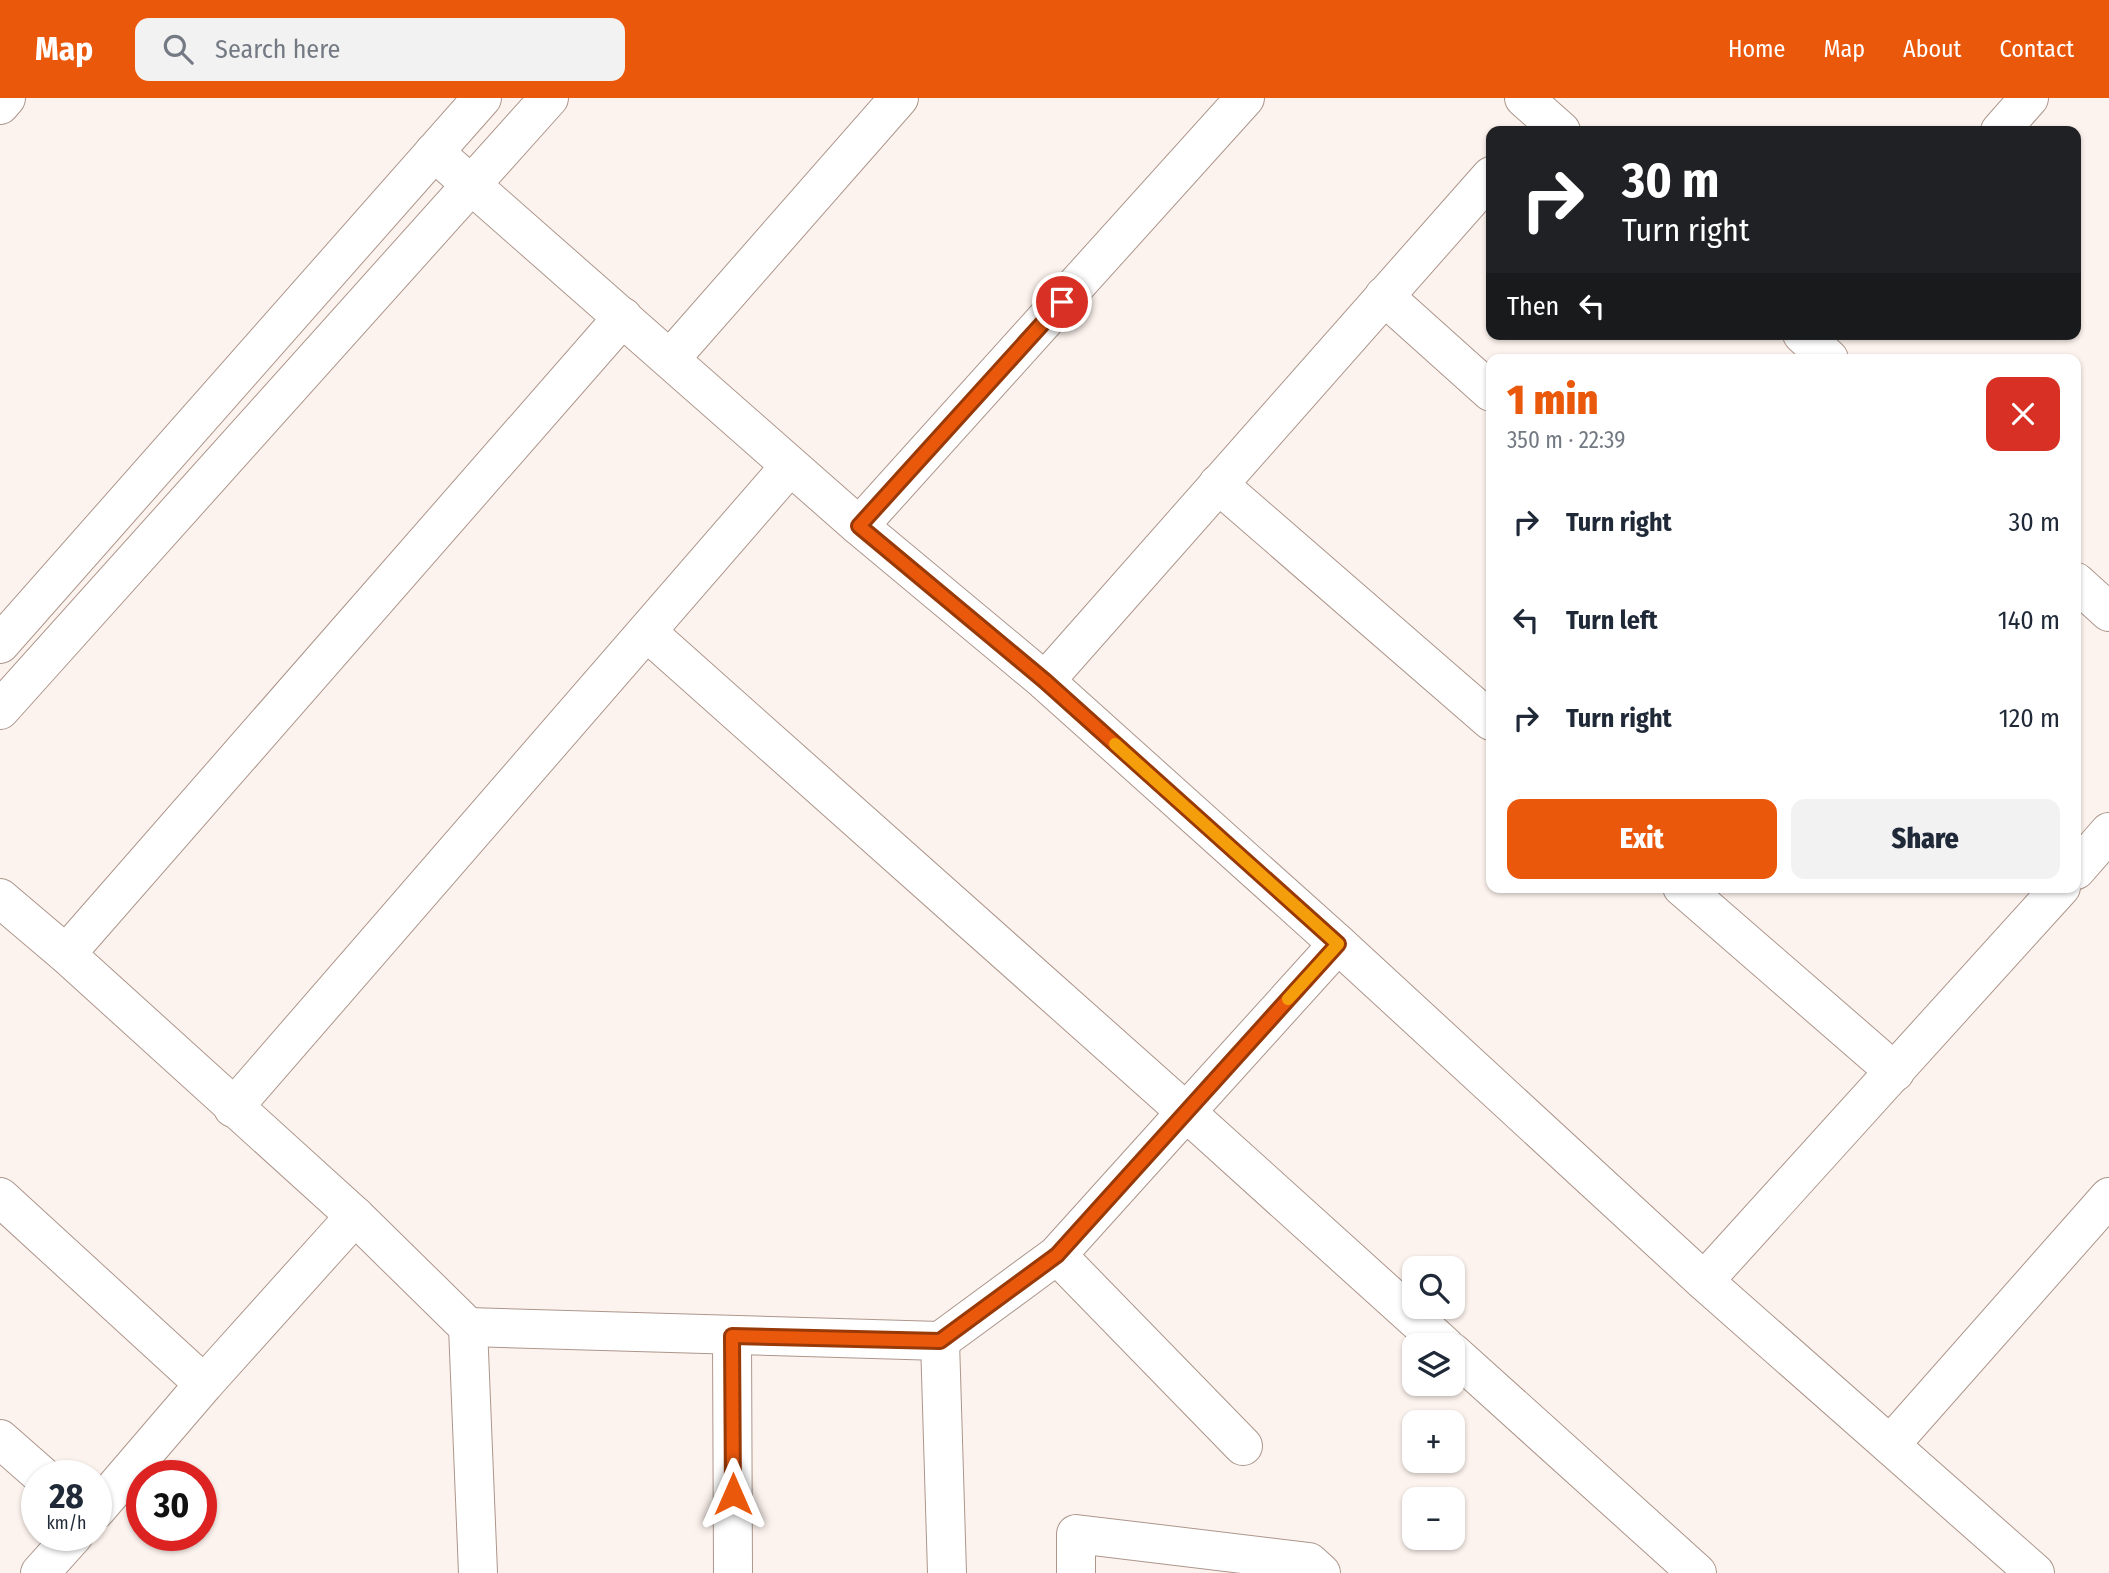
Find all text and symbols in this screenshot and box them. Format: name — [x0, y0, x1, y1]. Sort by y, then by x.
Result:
search box — [135, 18, 625, 81]
text: Map — [35, 29, 93, 69]
icon: search — [159, 30, 197, 68]
text: Search here — [215, 34, 340, 65]
text: Home — [1728, 35, 1785, 63]
text: Map — [1823, 35, 1865, 63]
text: About — [1903, 35, 1961, 63]
text: Contact — [1999, 35, 2074, 63]
text: 30 m — [1622, 151, 1720, 210]
icon: right — [1507, 154, 1598, 245]
text: Turn right — [1622, 211, 1749, 249]
pin — [1032, 272, 1092, 332]
icon: arrive — [1043, 283, 1081, 321]
icon: left — [1573, 287, 1611, 325]
text: Then — [1507, 291, 1559, 322]
text: 1 min — [1507, 375, 1598, 425]
button: close — [1986, 377, 2060, 451]
text: 350 m · 22:39 — [1507, 426, 1625, 454]
icon: right — [1507, 503, 1545, 541]
text: Turn right — [1566, 507, 1672, 538]
text: 30 m — [2009, 507, 2060, 538]
icon: left — [1507, 601, 1545, 639]
text: Turn left — [1566, 605, 1658, 636]
text: 140 m — [1998, 605, 2060, 636]
icon: right — [1507, 699, 1545, 737]
text: Turn right — [1566, 703, 1672, 734]
text: 120 m — [1999, 703, 2060, 734]
button: Exit — [1507, 799, 1777, 879]
button: Share — [1791, 799, 2060, 879]
map controls — [1402, 1256, 1465, 1550]
button: search — [1402, 1256, 1465, 1319]
button: layers — [1402, 1333, 1465, 1396]
button: + — [1402, 1410, 1465, 1473]
position arrow — [696, 1457, 770, 1531]
speed limit sign: 30 — [126, 1460, 217, 1551]
text: 28 — [49, 1475, 84, 1517]
button: − — [1402, 1487, 1465, 1550]
text: km/h — [46, 1512, 87, 1534]

